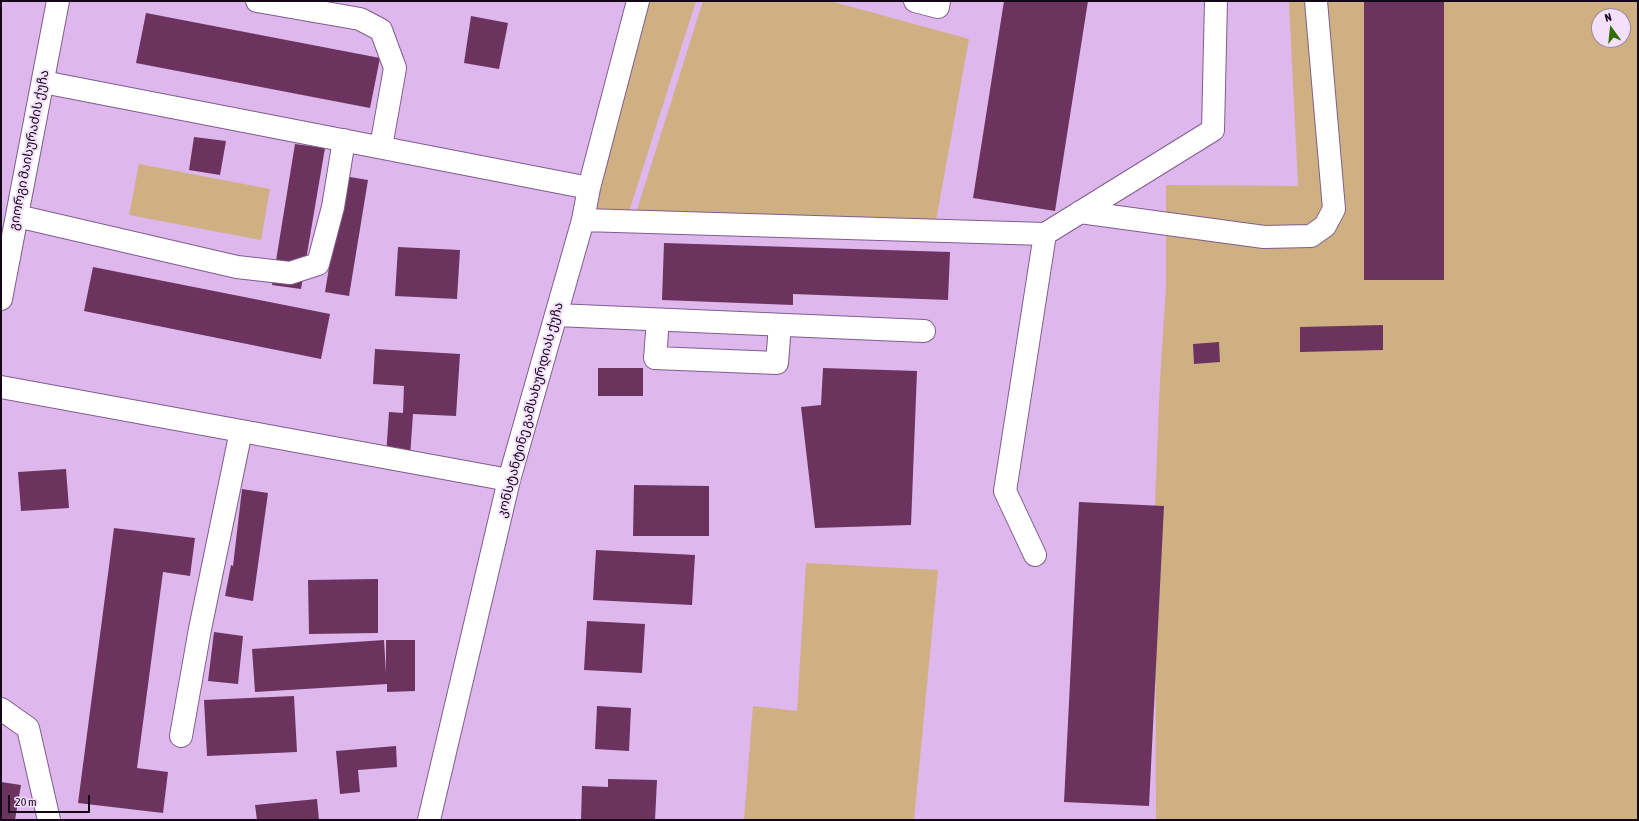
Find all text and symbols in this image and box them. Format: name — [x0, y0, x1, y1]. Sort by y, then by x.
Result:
north arrow — [1591, 8, 1631, 48]
text: N — [1603, 11, 1613, 24]
street label: გიორგი მაისურაძის ქუჩა — [6, 68, 52, 232]
street label: კონსტანტინე გამსახურდიას ქუჩა — [494, 300, 566, 520]
scale bar — [10, 787, 92, 813]
text: 20 m — [15, 795, 37, 809]

